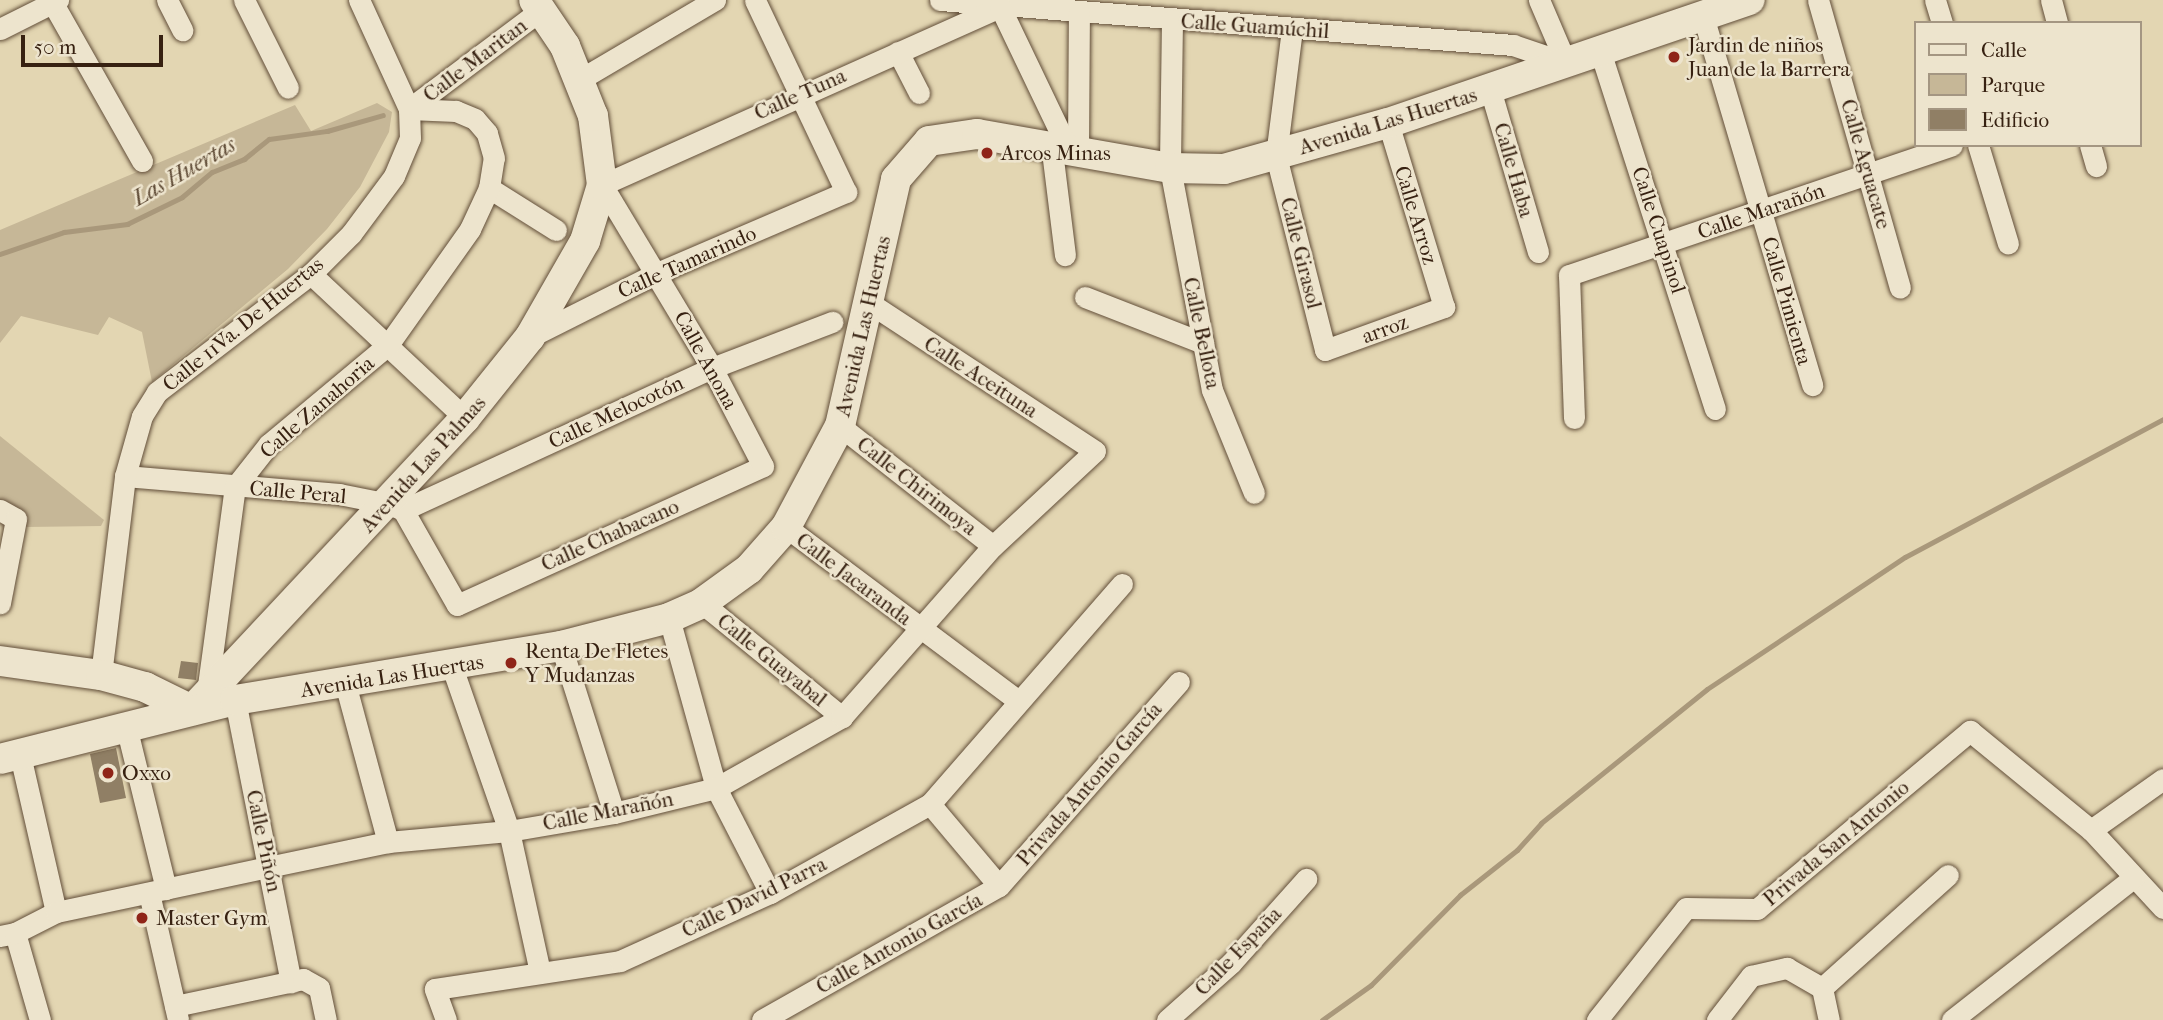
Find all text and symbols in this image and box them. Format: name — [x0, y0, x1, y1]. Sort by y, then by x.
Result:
street label: Calle Guamúchil — [1180, 8, 1330, 44]
street label: Calle Maritan — [418, 13, 532, 107]
scale bar — [24, 21, 166, 65]
legend — [1914, 21, 2142, 147]
place label: Jardin de niños Juan de la Barrera — [1688, 32, 1850, 82]
text: 50 m — [34, 35, 77, 59]
text: Calle — [1981, 38, 2027, 62]
marker: Jardin de niños Juan de la Barrera — [1666, 49, 1682, 65]
street label: Calle Tuna — [750, 63, 850, 125]
text: Parque — [1981, 73, 2045, 97]
street label: Avenida Las Huertas — [1296, 82, 1480, 160]
street label: Calle Aguacate — [1835, 96, 1897, 232]
text: Edificio — [1981, 108, 2049, 132]
street label: Calle Haba — [1488, 120, 1540, 220]
water label: Las Huertas — [127, 131, 241, 213]
place label: Arcos Minas — [1001, 140, 1111, 166]
marker: Arcos Minas — [979, 145, 995, 161]
street label: Calle Arroz — [1389, 163, 1443, 267]
street label: Calle Cuapinol — [1627, 163, 1691, 297]
street label: Calle Marañón — [1694, 178, 1828, 244]
street label: Calle Girasol — [1275, 195, 1327, 311]
street label: Calle Tamarindo — [614, 220, 760, 304]
street label: Avenida Las Huertas — [830, 233, 896, 419]
street label: Calle Pimienta — [1757, 234, 1817, 368]
street label: Calle 11Va. De Huertas — [158, 251, 328, 397]
street label: Calle Bellota — [1178, 275, 1226, 391]
street label: Calle Anona — [669, 307, 743, 413]
street label: arroz — [1358, 309, 1412, 349]
street label: Calle Aceituna — [919, 331, 1043, 423]
street label: Calle Zanahoria — [255, 351, 379, 463]
street label: Calle Melocotón — [545, 370, 687, 454]
street label: Avenida Las Palmas — [355, 390, 491, 538]
street label: Calle Chirimoya — [852, 431, 982, 541]
street label: Calle Peral — [248, 475, 348, 509]
street label: Calle Chabacano — [537, 493, 683, 577]
street label: Calle Jacaranda — [791, 527, 917, 631]
street label: Calle Guayabal — [712, 608, 832, 712]
place label: Renta De Fletes Y Mudanzas — [525, 638, 668, 688]
street label: Avenida Las Huertas — [299, 649, 485, 703]
marker: Renta De Fletes Y Mudanzas — [503, 655, 519, 671]
street label: Privada Antonio García — [1011, 697, 1167, 871]
place label: Oxxo — [122, 760, 171, 786]
marker: Oxxo — [100, 765, 116, 781]
street label: Privada San Antonio — [1758, 775, 1914, 911]
street label: Calle Marañón — [541, 786, 675, 836]
street label: Calle Piñón — [241, 788, 287, 894]
street label: Calle David Parra — [678, 851, 830, 943]
street label: Calle Antonio García — [812, 887, 986, 999]
street label: Calle España — [1189, 901, 1287, 1001]
place label: Master Gym — [156, 905, 267, 931]
marker: Master Gym — [134, 910, 150, 926]

